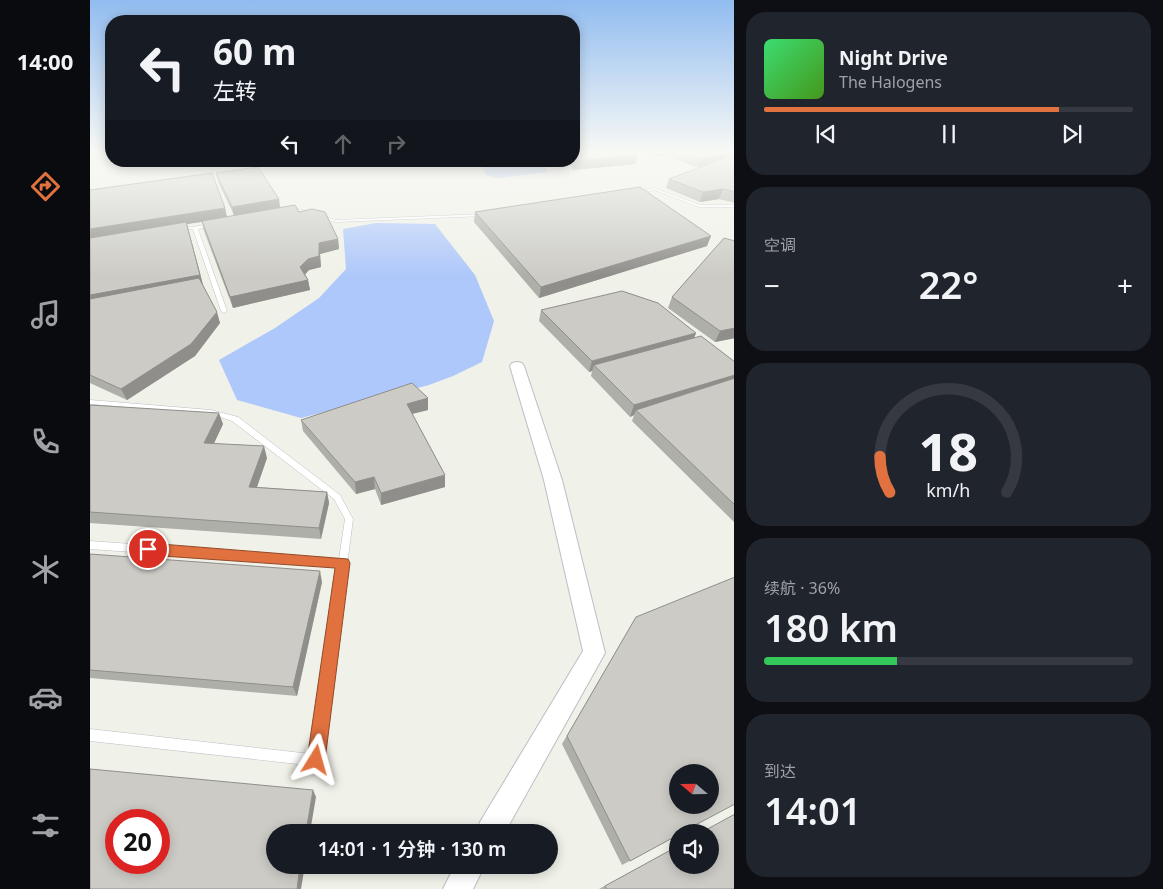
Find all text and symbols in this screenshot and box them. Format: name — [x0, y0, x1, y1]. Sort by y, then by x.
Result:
text: 60 m — [213, 28, 296, 75]
icon: left — [130, 35, 195, 100]
text: Night Drive — [839, 45, 948, 71]
text: 14:00 — [17, 46, 73, 76]
text: The Halogens — [839, 71, 942, 93]
text: 左转 — [213, 75, 257, 105]
icon: previous — [812, 120, 840, 148]
icon: pause — [935, 120, 963, 148]
icon: next — [1058, 120, 1086, 148]
icon: left — [276, 130, 304, 158]
icon: ahead — [329, 130, 357, 158]
icon: right — [382, 130, 410, 158]
icon: directions — [28, 169, 63, 204]
text: 空调 — [764, 234, 796, 256]
text: 22° — [919, 258, 978, 310]
text: − — [764, 266, 780, 304]
text: + — [1117, 266, 1133, 304]
icon: music — [28, 297, 63, 332]
text: 18 — [919, 415, 978, 486]
icon: phone — [28, 424, 63, 459]
text: km/h — [927, 478, 970, 502]
pin — [127, 528, 169, 570]
icon: arrive — [134, 535, 162, 563]
icon: climate — [28, 552, 63, 587]
text: 续航 · 36% — [764, 577, 840, 599]
text: 180 km — [764, 601, 898, 653]
icon: car — [28, 680, 63, 715]
position arrow — [289, 733, 341, 785]
text: 到达 — [764, 760, 796, 782]
north arrow — [669, 764, 719, 814]
map controls — [669, 764, 719, 874]
text: 14:01 — [764, 784, 861, 836]
icon: filters — [28, 808, 63, 843]
speed limit sign: 20 — [105, 809, 170, 874]
button: sound — [669, 824, 719, 874]
text: 14:01 · 1 分钟 · 130 m — [318, 836, 506, 862]

